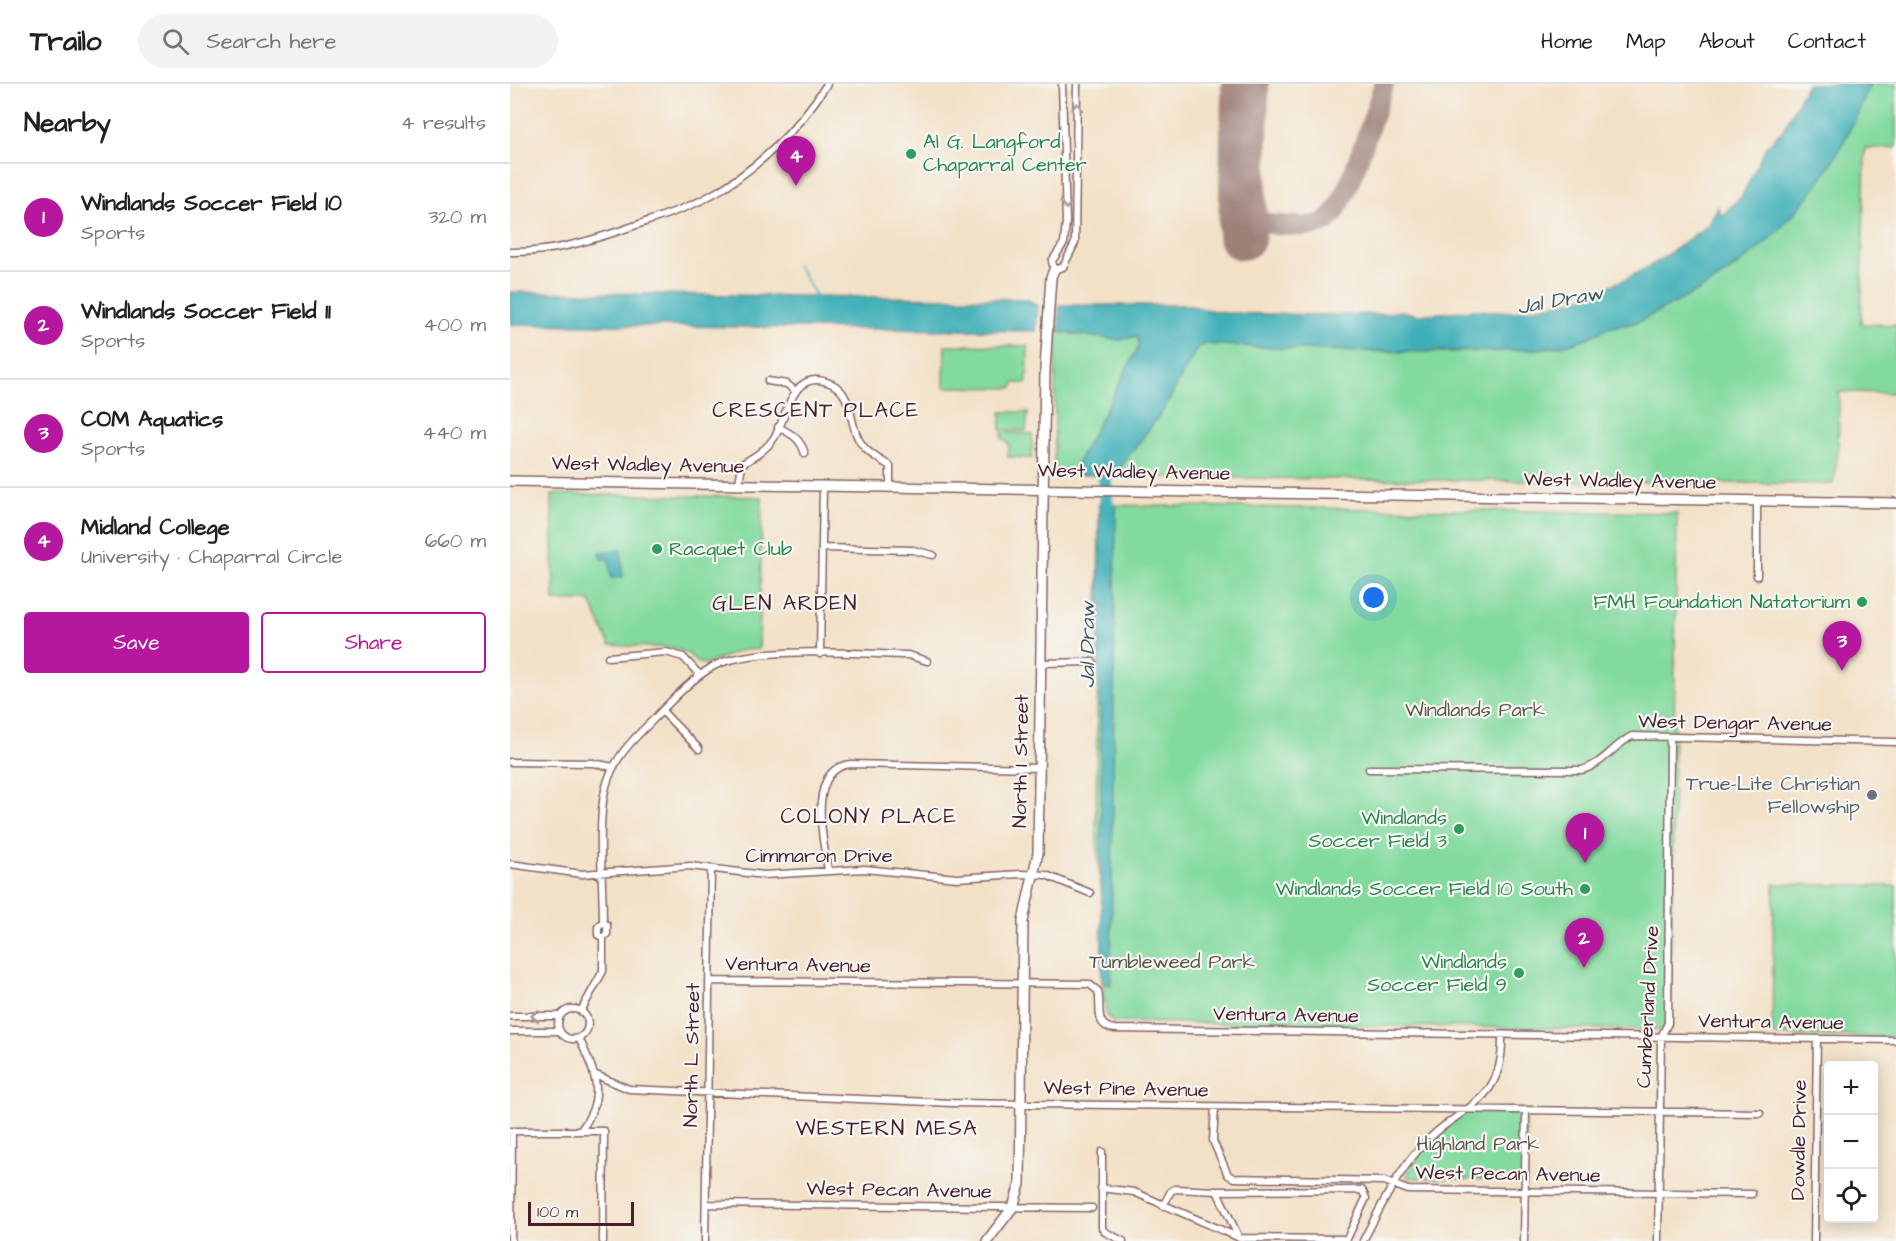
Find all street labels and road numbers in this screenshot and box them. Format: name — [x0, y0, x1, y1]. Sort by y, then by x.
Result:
street label: West Wadley Avenue — [551, 449, 745, 482]
street label: West Wadley Avenue — [1037, 456, 1231, 489]
street label: West Wadley Avenue — [1523, 465, 1717, 498]
street label: North I Street — [1006, 694, 1036, 828]
street label: West Dengar Avenue — [1638, 707, 1832, 740]
street label: Cimmaron Drive — [745, 842, 893, 870]
street label: Cumberland Drive — [1630, 925, 1666, 1089]
street label: Ventura Avenue — [725, 950, 871, 980]
street label: North L Street — [677, 983, 707, 1127]
street label: Ventura Avenue — [1213, 1000, 1359, 1030]
street label: Ventura Avenue — [1698, 1007, 1844, 1037]
street label: West Pine Avenue — [1043, 1074, 1209, 1104]
street label: Dowdle Drive — [1784, 1079, 1814, 1201]
street label: West Pecan Avenue — [1415, 1158, 1601, 1190]
street label: West Pecan Avenue — [806, 1174, 992, 1206]

